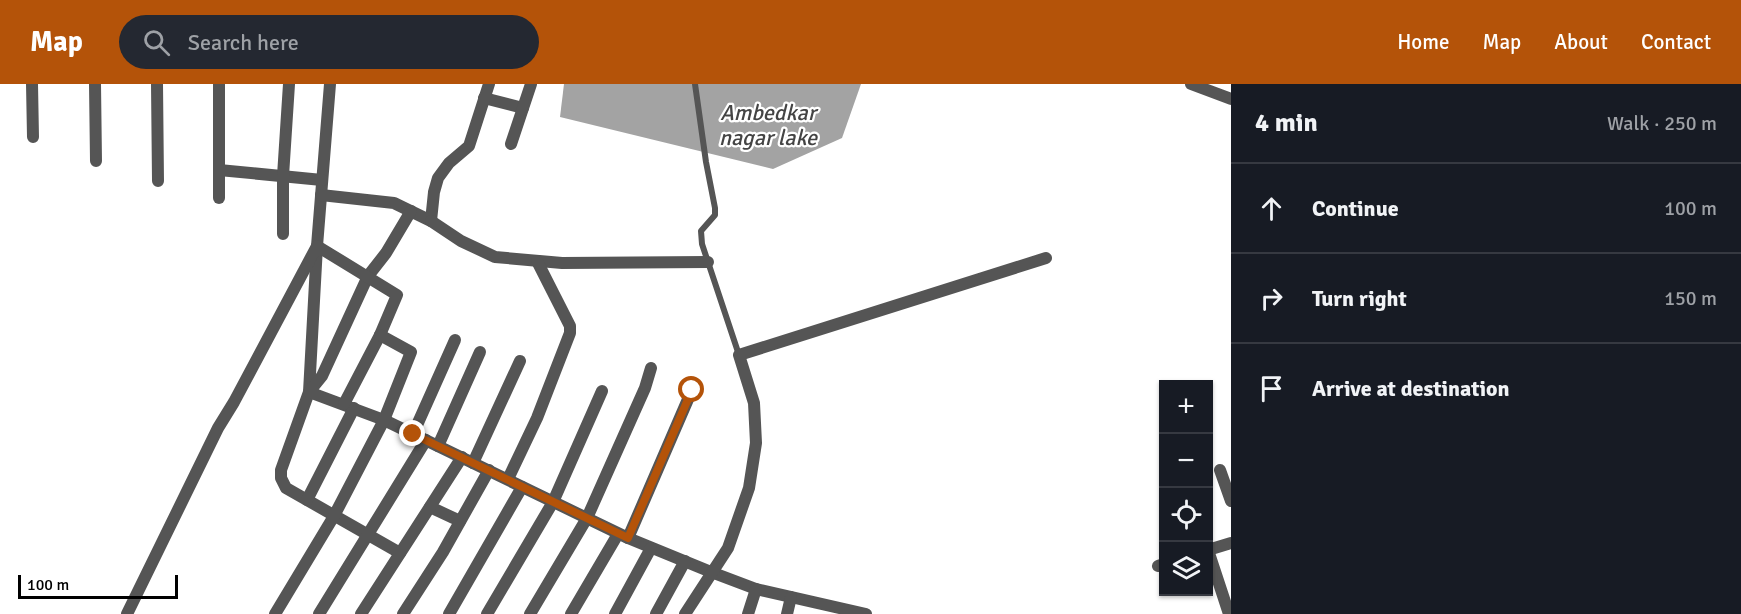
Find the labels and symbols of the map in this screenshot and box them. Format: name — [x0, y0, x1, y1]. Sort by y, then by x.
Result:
water label: Ambedkar nagar lake — [719, 99, 819, 151]
route start — [678, 376, 704, 402]
route end — [399, 420, 425, 446]
scale bar — [18, 572, 178, 600]

